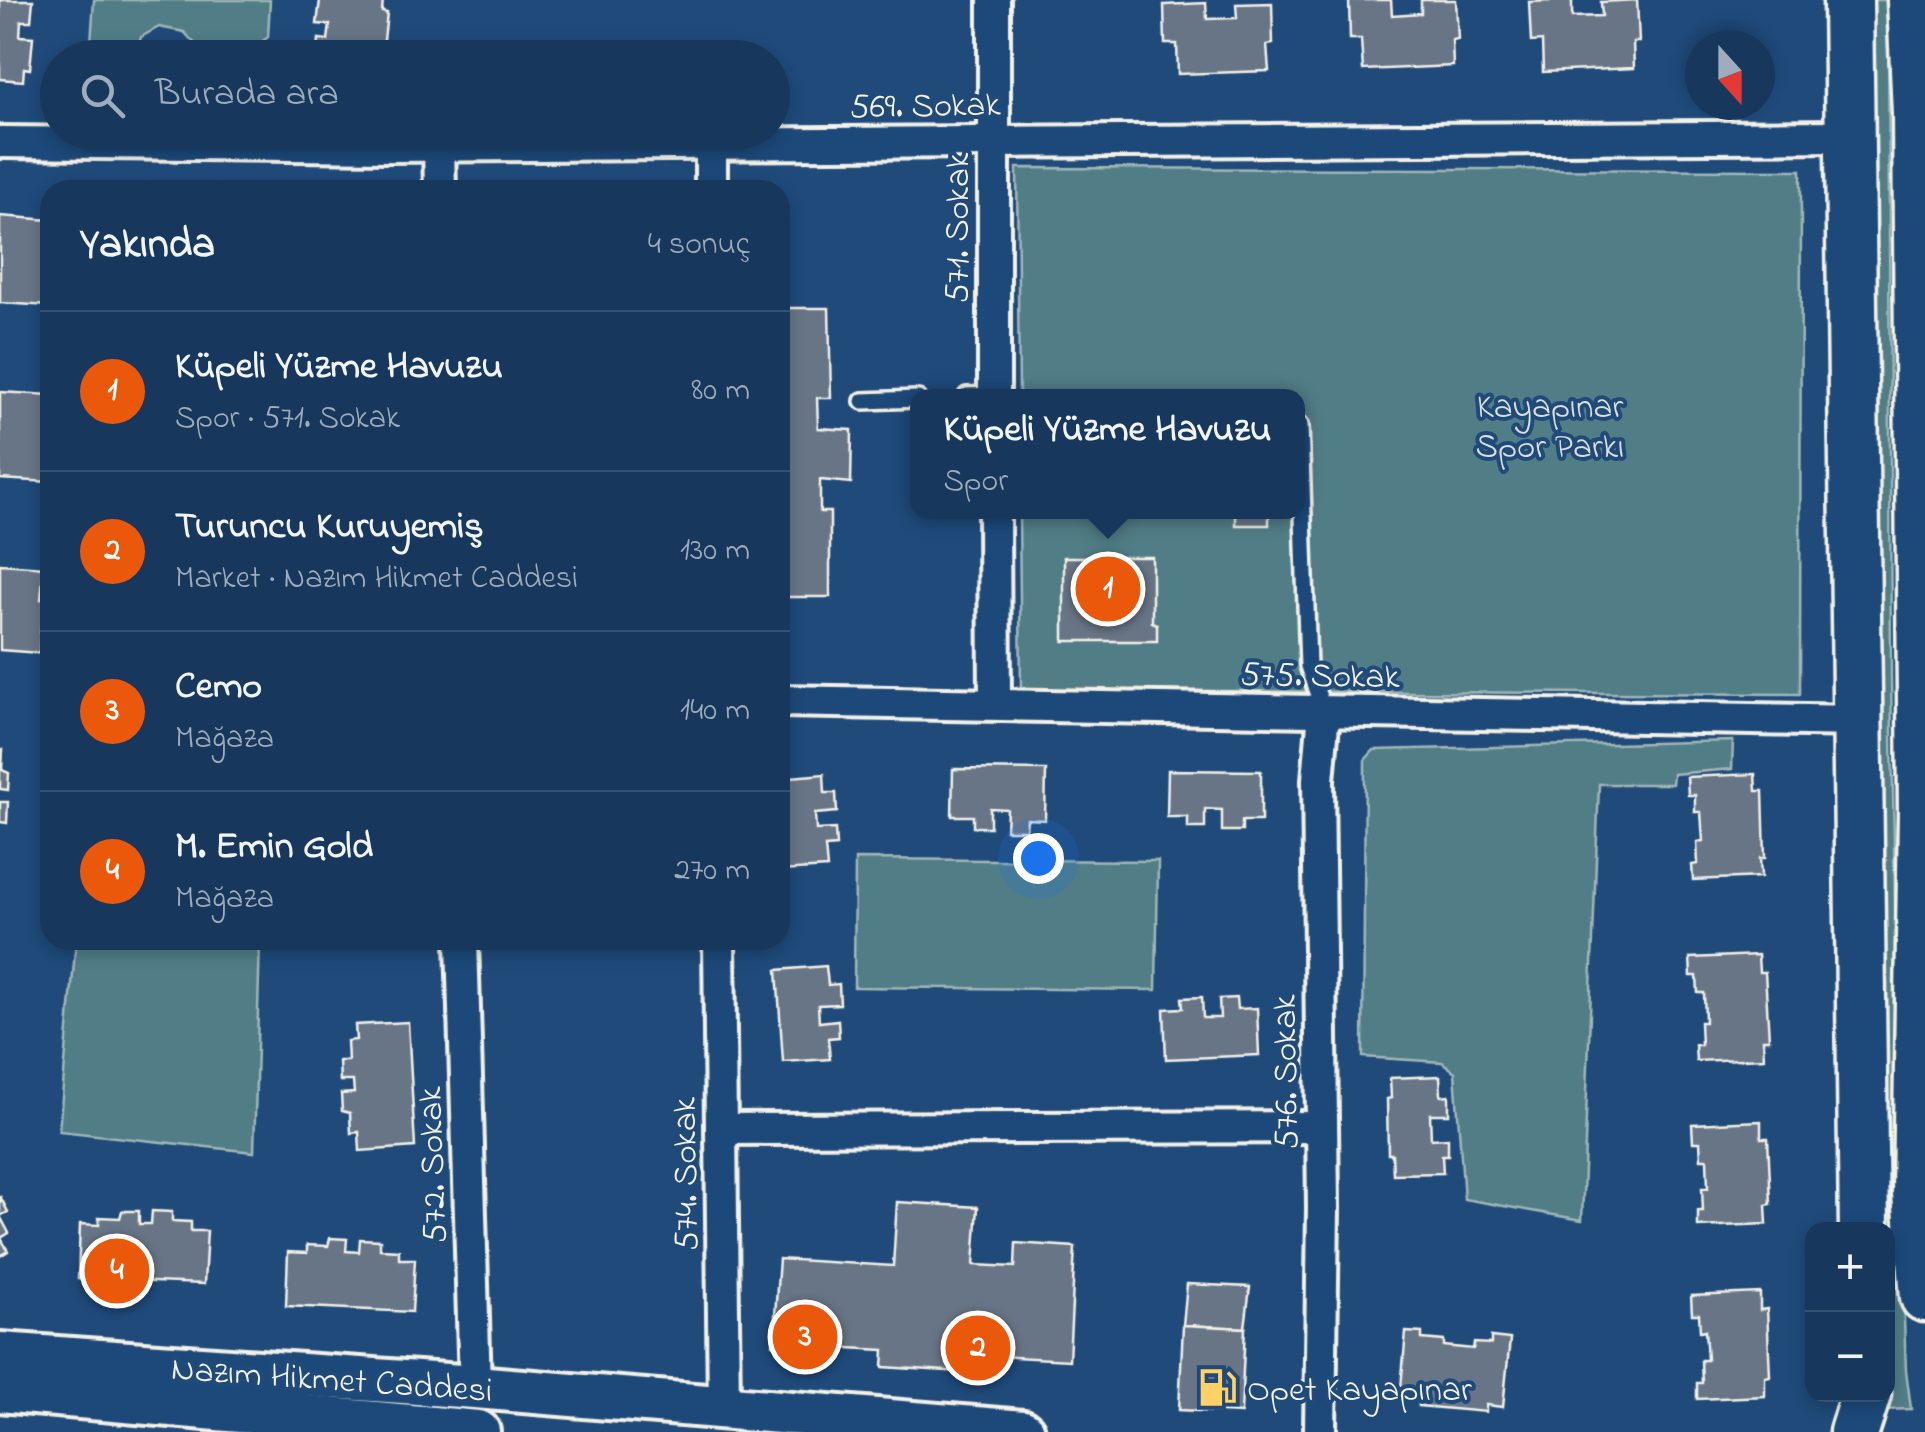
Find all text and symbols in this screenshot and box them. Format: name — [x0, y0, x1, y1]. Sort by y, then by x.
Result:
north arrow — [1685, 30, 1775, 120]
search box — [40, 40, 790, 150]
text: Burada ara — [155, 67, 339, 123]
icon: search — [75, 68, 130, 123]
street label: 569. Sokak — [849, 81, 1002, 134]
street label: 571. Sokak — [934, 152, 985, 303]
text: Yakında — [80, 215, 215, 276]
text: 4 sonuç — [648, 222, 750, 269]
text: Küpeli Yüzme Havuzu — [175, 340, 503, 396]
text: 1 — [107, 368, 118, 415]
text: 80 m — [691, 368, 750, 415]
park label: Kayapınar Spor Parkı — [1476, 383, 1624, 474]
popup — [910, 389, 1305, 519]
text: Spor · 571. Sokak — [175, 396, 400, 443]
text: Küpeli Yüzme Havuzu — [944, 403, 1271, 459]
text: Spor — [944, 459, 1008, 506]
text: Turuncu Kuruyemiş — [175, 500, 484, 556]
text: 2 — [105, 528, 120, 575]
text: 130 m — [680, 528, 750, 575]
pin: 1 — [1076, 552, 1140, 626]
text: Market · Nazım Hikmet Caddesi — [175, 556, 578, 603]
street label: 575. Sokak — [1240, 651, 1401, 704]
text: Cemo — [175, 660, 262, 716]
text: 3 — [106, 688, 119, 735]
text: 140 m — [680, 688, 750, 735]
text: Mağaza — [175, 716, 274, 763]
text: M. Emin Gold — [175, 820, 373, 876]
your location — [1013, 833, 1064, 884]
text: 4 — [106, 848, 119, 895]
text: 270 m — [674, 848, 750, 895]
text: Mağaza — [175, 876, 274, 923]
street label: 576. Sokak — [1261, 993, 1314, 1150]
street label: 572. Sokak — [406, 1085, 463, 1244]
street label: 574. Sokak — [661, 1096, 714, 1251]
map controls — [1805, 1222, 1895, 1402]
button: + — [1805, 1222, 1895, 1312]
pin: 4 — [84, 1234, 150, 1308]
pin: 3 — [772, 1300, 838, 1374]
pin: 2 — [946, 1310, 1010, 1386]
button: − — [1805, 1312, 1895, 1402]
street label: Nazım Hikmet Caddesi — [169, 1345, 494, 1418]
place label: Opet Kayapınar — [1247, 1366, 1472, 1417]
fuel station icon: Opet Kayapınar — [1196, 1367, 1238, 1409]

